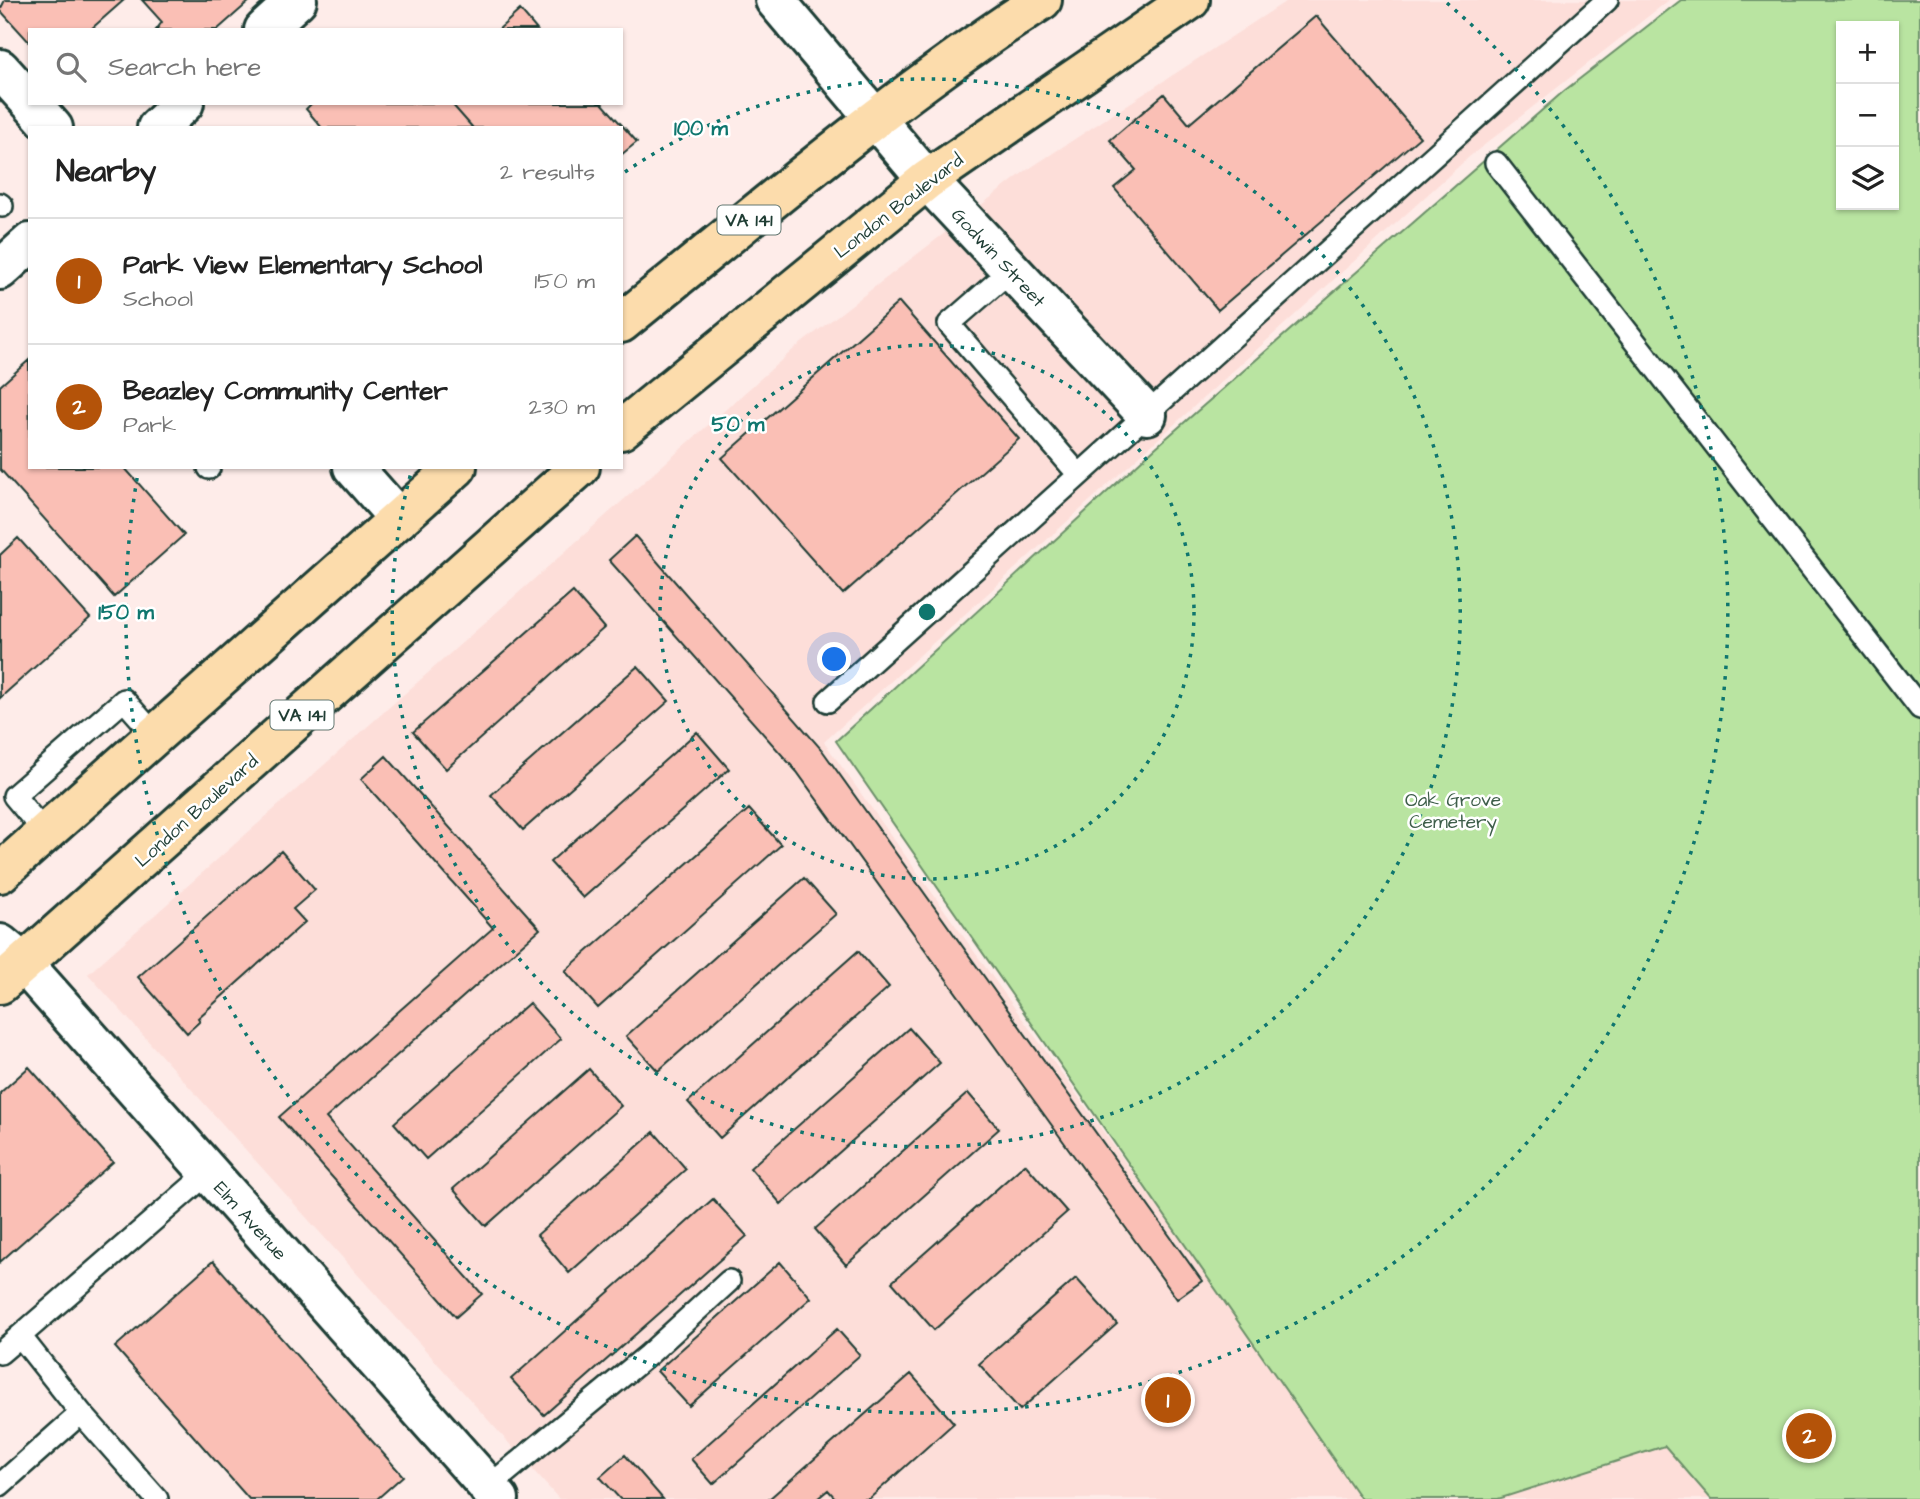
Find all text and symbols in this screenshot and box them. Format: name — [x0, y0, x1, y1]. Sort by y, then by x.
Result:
map controls — [1836, 21, 1899, 210]
button: + — [1836, 21, 1899, 84]
search box — [28, 28, 623, 105]
icon: search — [52, 48, 90, 86]
text: Search here — [108, 49, 261, 85]
button: − — [1836, 84, 1899, 147]
text: 100 m — [674, 114, 729, 143]
street label: London Boulevard — [828, 147, 970, 265]
button: layers — [1836, 147, 1899, 210]
text: Nearby — [56, 151, 156, 193]
text: 2 results — [500, 156, 595, 188]
street label: Godwin Street — [945, 202, 1051, 314]
road number: VA 141 — [718, 205, 780, 234]
text: Park View Elementary School — [123, 247, 482, 283]
text: 1 — [78, 265, 80, 297]
text: 150 m — [534, 265, 595, 297]
text: School — [123, 283, 193, 315]
text: Beazley Community Center — [123, 373, 448, 409]
text: 2 — [72, 391, 86, 423]
text: 230 m — [529, 391, 595, 423]
text: Park — [123, 409, 176, 441]
text: 50 m — [712, 410, 765, 439]
text: 150 m — [98, 598, 154, 627]
centre of rings — [915, 600, 939, 624]
your location — [817, 642, 851, 676]
road number: VA 141 — [270, 700, 334, 730]
street label: London Boulevard — [129, 748, 265, 874]
park label: Oak Grove Cemetery — [1405, 787, 1501, 837]
street label: Elm Avenue — [207, 1175, 293, 1267]
pin: 1 — [1145, 1374, 1191, 1426]
pin: 2 — [1786, 1410, 1832, 1462]

